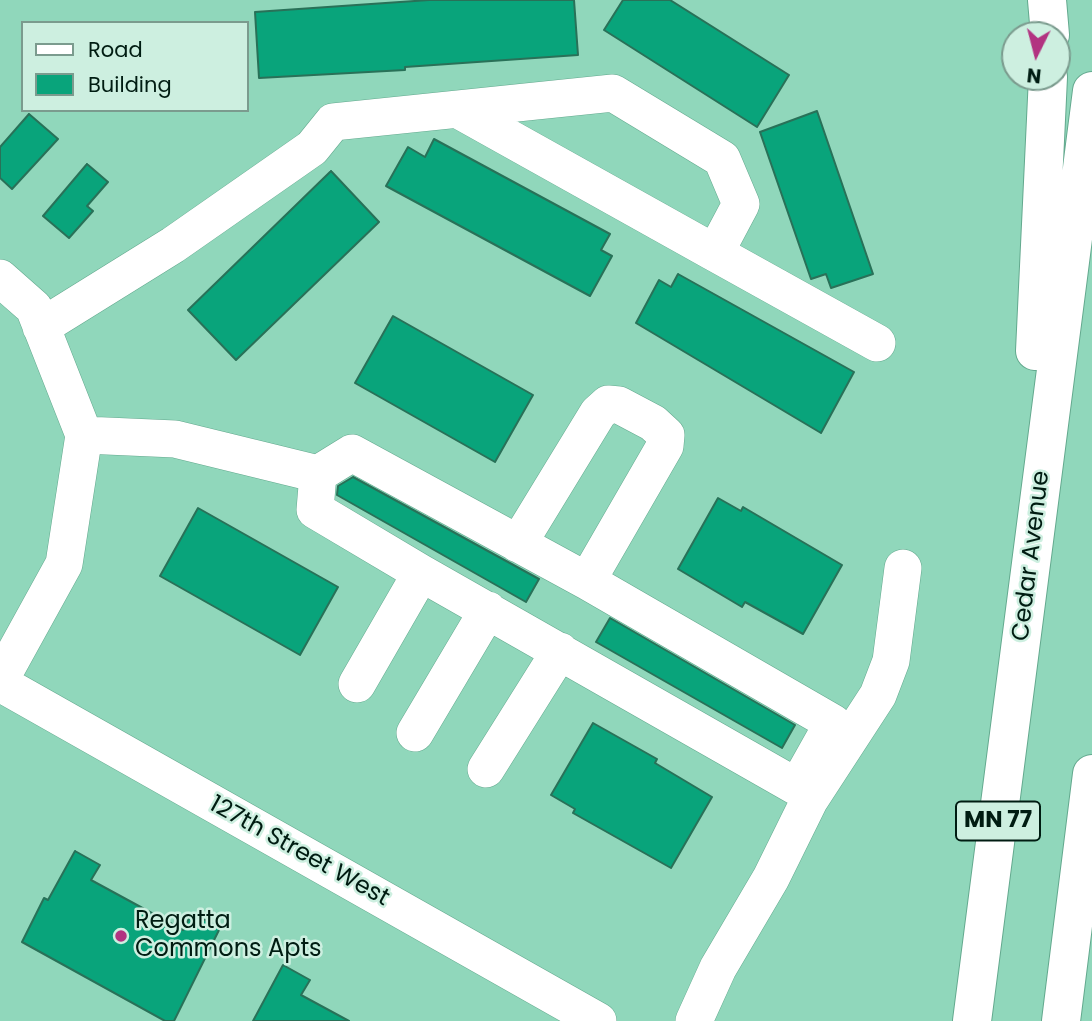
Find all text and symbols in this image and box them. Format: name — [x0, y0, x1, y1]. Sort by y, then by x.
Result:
legend — [21, 21, 248, 112]
north arrow — [1001, 21, 1071, 91]
text: Road — [88, 35, 143, 64]
text: N — [1025, 61, 1042, 90]
text: Building — [88, 70, 172, 99]
street label: Cedar Avenue — [1007, 469, 1057, 643]
street label: 127th Street West — [204, 791, 394, 913]
road number: MN 77 — [956, 802, 1040, 841]
place label: Regatta Commons Apts — [135, 908, 322, 964]
marker: Regatta Commons Apts — [113, 928, 129, 944]

